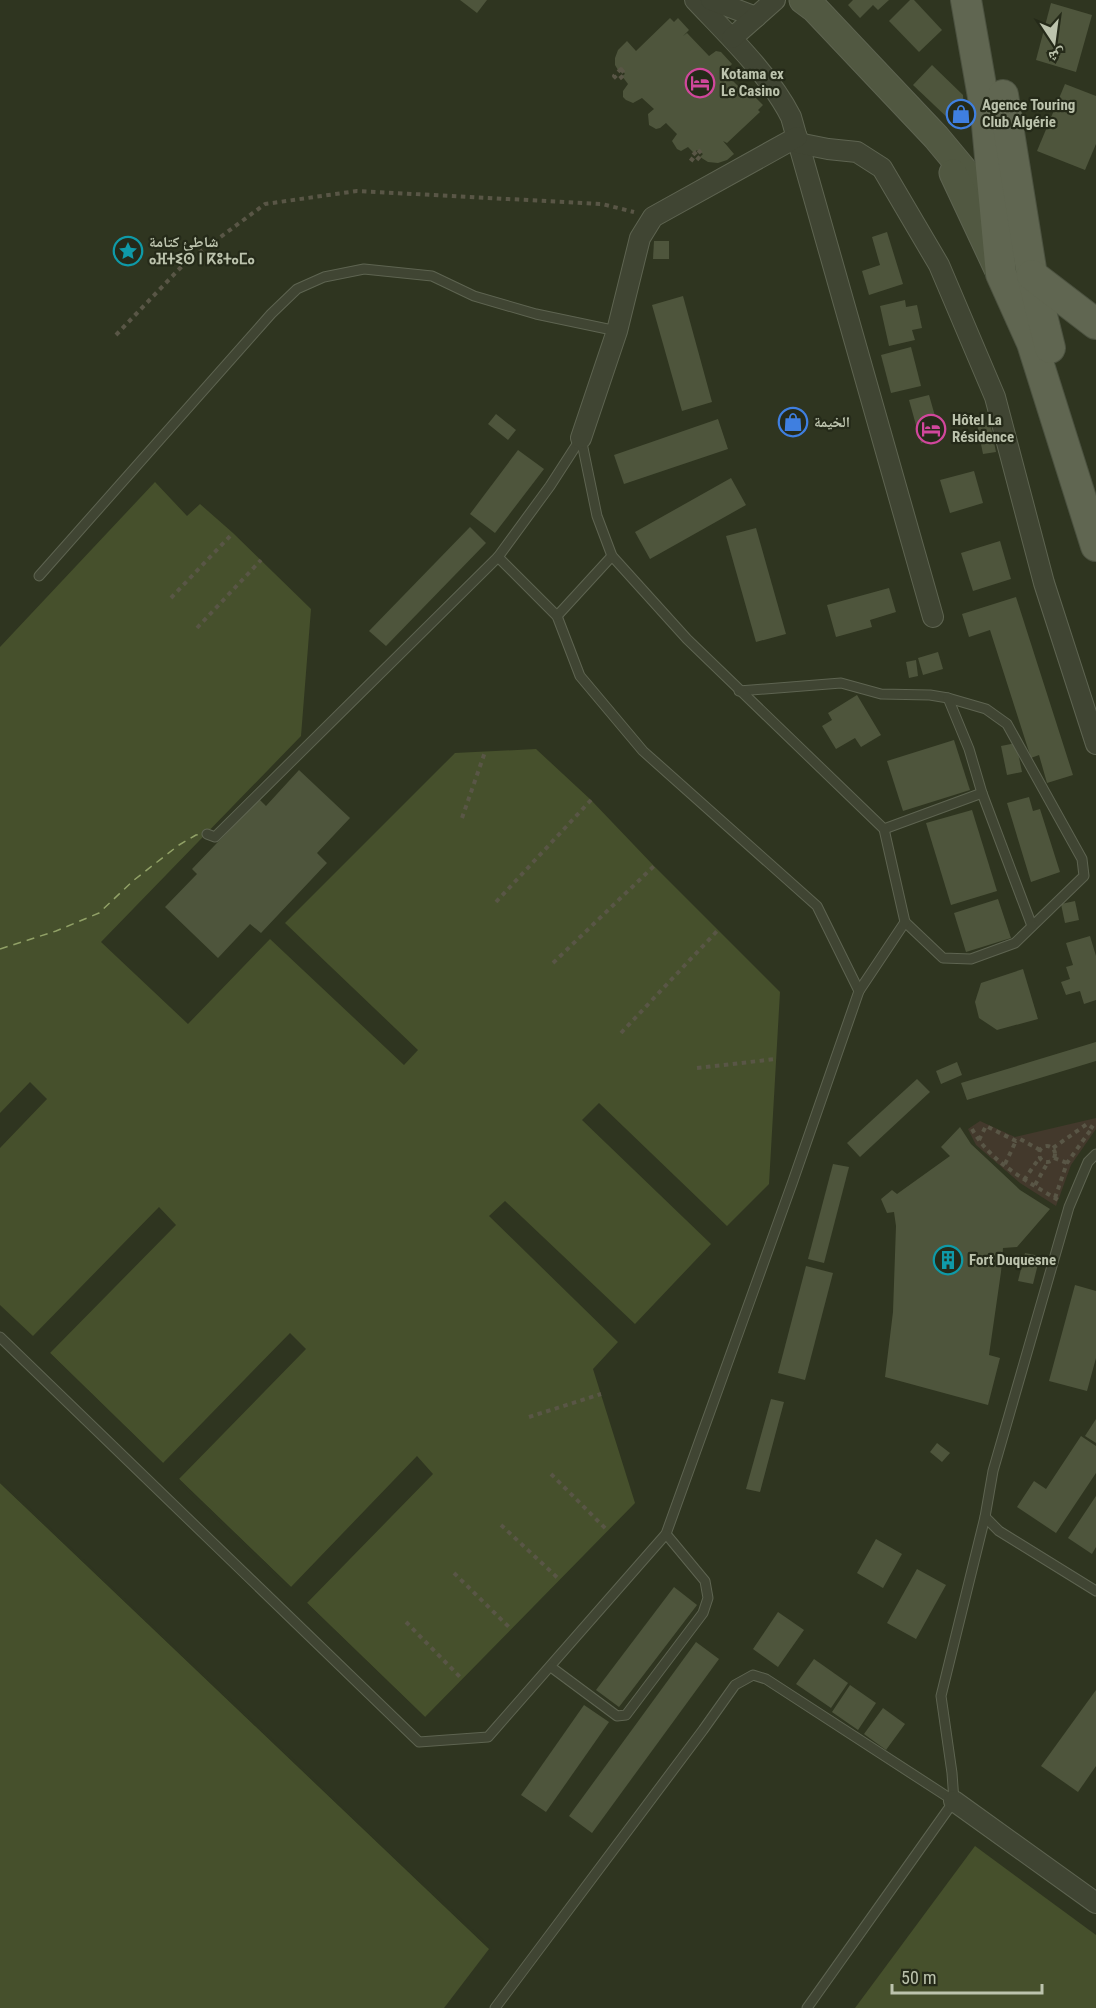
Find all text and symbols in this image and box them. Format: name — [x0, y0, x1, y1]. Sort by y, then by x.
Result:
north arrow — [1024, 12, 1084, 72]
text: ش — [1047, 45, 1068, 67]
place label: Kotama ex Le Casino — [721, 65, 784, 100]
hotel icon: Kotama ex Le Casino — [684, 67, 716, 99]
place label: Agence Touring Club Algérie — [982, 96, 1075, 131]
shop icon: Agence Touring Club Algérie — [945, 98, 977, 130]
place label: شاطئ كتامة ⴰⴼⵜⵉⵙ ⵏ ⴽⵓⵜⴰⵎⴰ — [149, 233, 255, 268]
place icon: شاطئ كتامة ⴰⴼⵜⵉⵙ ⵏ ⴽⵓⵜⴰⵎⴰ — [112, 235, 144, 267]
shop icon: الخيمة — [777, 406, 809, 438]
place label: Hôtel La Résidence — [952, 411, 1014, 446]
place label: الخيمة — [814, 413, 850, 431]
hotel icon: Hôtel La Résidence — [915, 413, 947, 445]
building icon: Fort Duquesne — [932, 1244, 964, 1276]
place label: Fort Duquesne — [969, 1251, 1056, 1269]
scale bar — [892, 1957, 1042, 1995]
text: 50 m — [901, 1967, 936, 1988]

